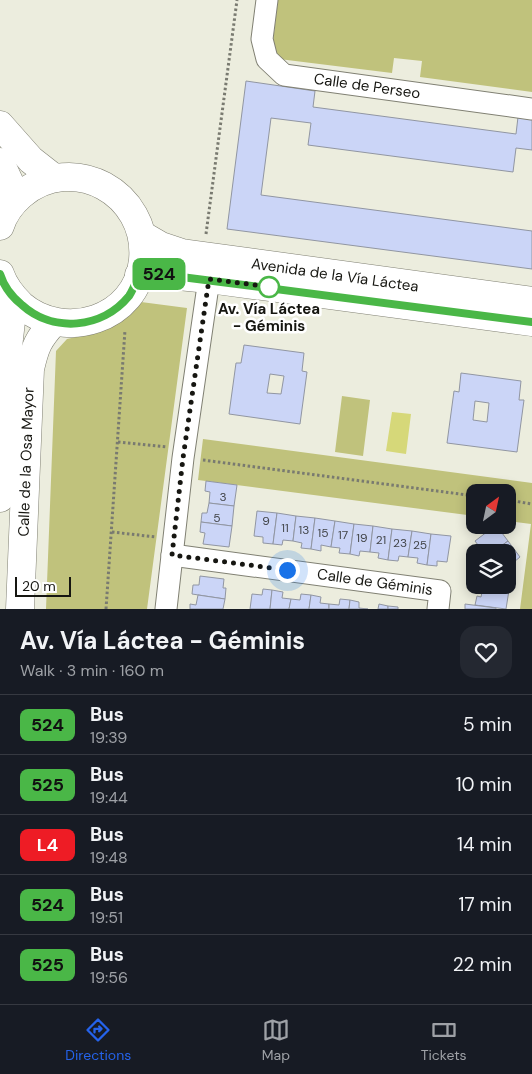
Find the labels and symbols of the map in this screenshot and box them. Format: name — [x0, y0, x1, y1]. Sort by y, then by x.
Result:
street label: Calle de Perseo — [312, 69, 422, 103]
street label: Avenida de la Vía Láctea — [250, 253, 420, 297]
line badge: 524 — [130, 258, 188, 290]
marker: Av. Vía Láctea - Géminis — [258, 276, 280, 298]
place label: Av. Vía Láctea - Géminis — [218, 299, 320, 336]
street label: Calle de la Osa Mayor — [13, 387, 39, 537]
north arrow — [466, 484, 516, 534]
house number: 3 — [219, 489, 227, 505]
house number: 5 — [213, 510, 221, 526]
house number: 9 — [262, 513, 270, 529]
house number: 11 — [281, 520, 289, 536]
house number: 13 — [299, 522, 309, 538]
house number: 15 — [317, 525, 329, 541]
house number: 17 — [338, 527, 348, 543]
house number: 19 — [356, 530, 368, 546]
house number: 21 — [376, 532, 386, 548]
house number: 23 — [393, 535, 407, 551]
house number: 25 — [413, 537, 427, 553]
your location — [275, 558, 300, 583]
street label: Calle de Géminis — [316, 564, 434, 600]
scale bar — [15, 574, 71, 597]

